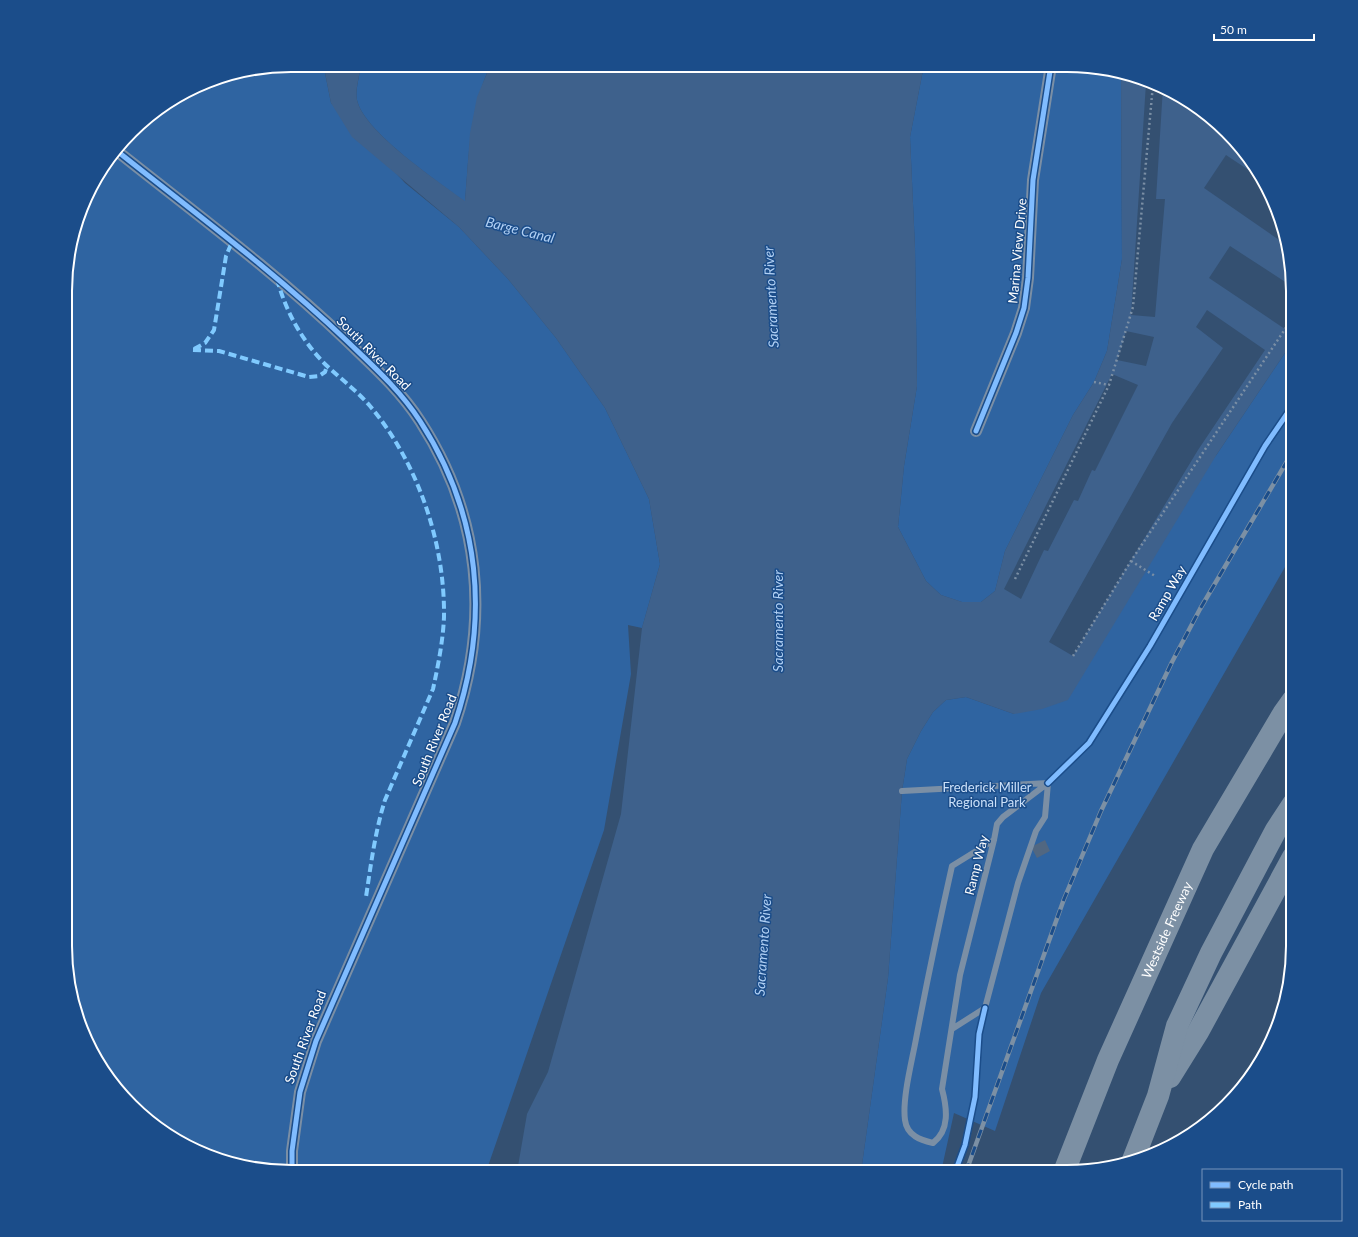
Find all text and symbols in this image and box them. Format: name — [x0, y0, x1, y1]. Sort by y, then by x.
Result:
scale bar — [1214, 16, 1314, 42]
text: 50 m — [1220, 22, 1247, 37]
street label: Marina View Drive — [1004, 197, 1030, 304]
water label: Barge Canal — [484, 213, 556, 246]
water label: Sacramento River — [759, 246, 782, 348]
street label: South River Road — [334, 313, 414, 393]
street label: Ramp Way — [1145, 562, 1189, 624]
water label: Sacramento River — [769, 570, 786, 672]
street label: South River Road — [408, 692, 460, 788]
park label: Frederick Miller Regional Park — [942, 779, 1032, 810]
street label: Ramp Way — [961, 833, 991, 897]
street label: Westside Freeway — [1138, 879, 1195, 981]
water label: Sacramento River — [750, 893, 775, 996]
street label: South River Road — [281, 988, 329, 1086]
legend — [1202, 1169, 1342, 1221]
text: Cycle path — [1238, 1177, 1293, 1192]
text: Path — [1238, 1197, 1262, 1212]

